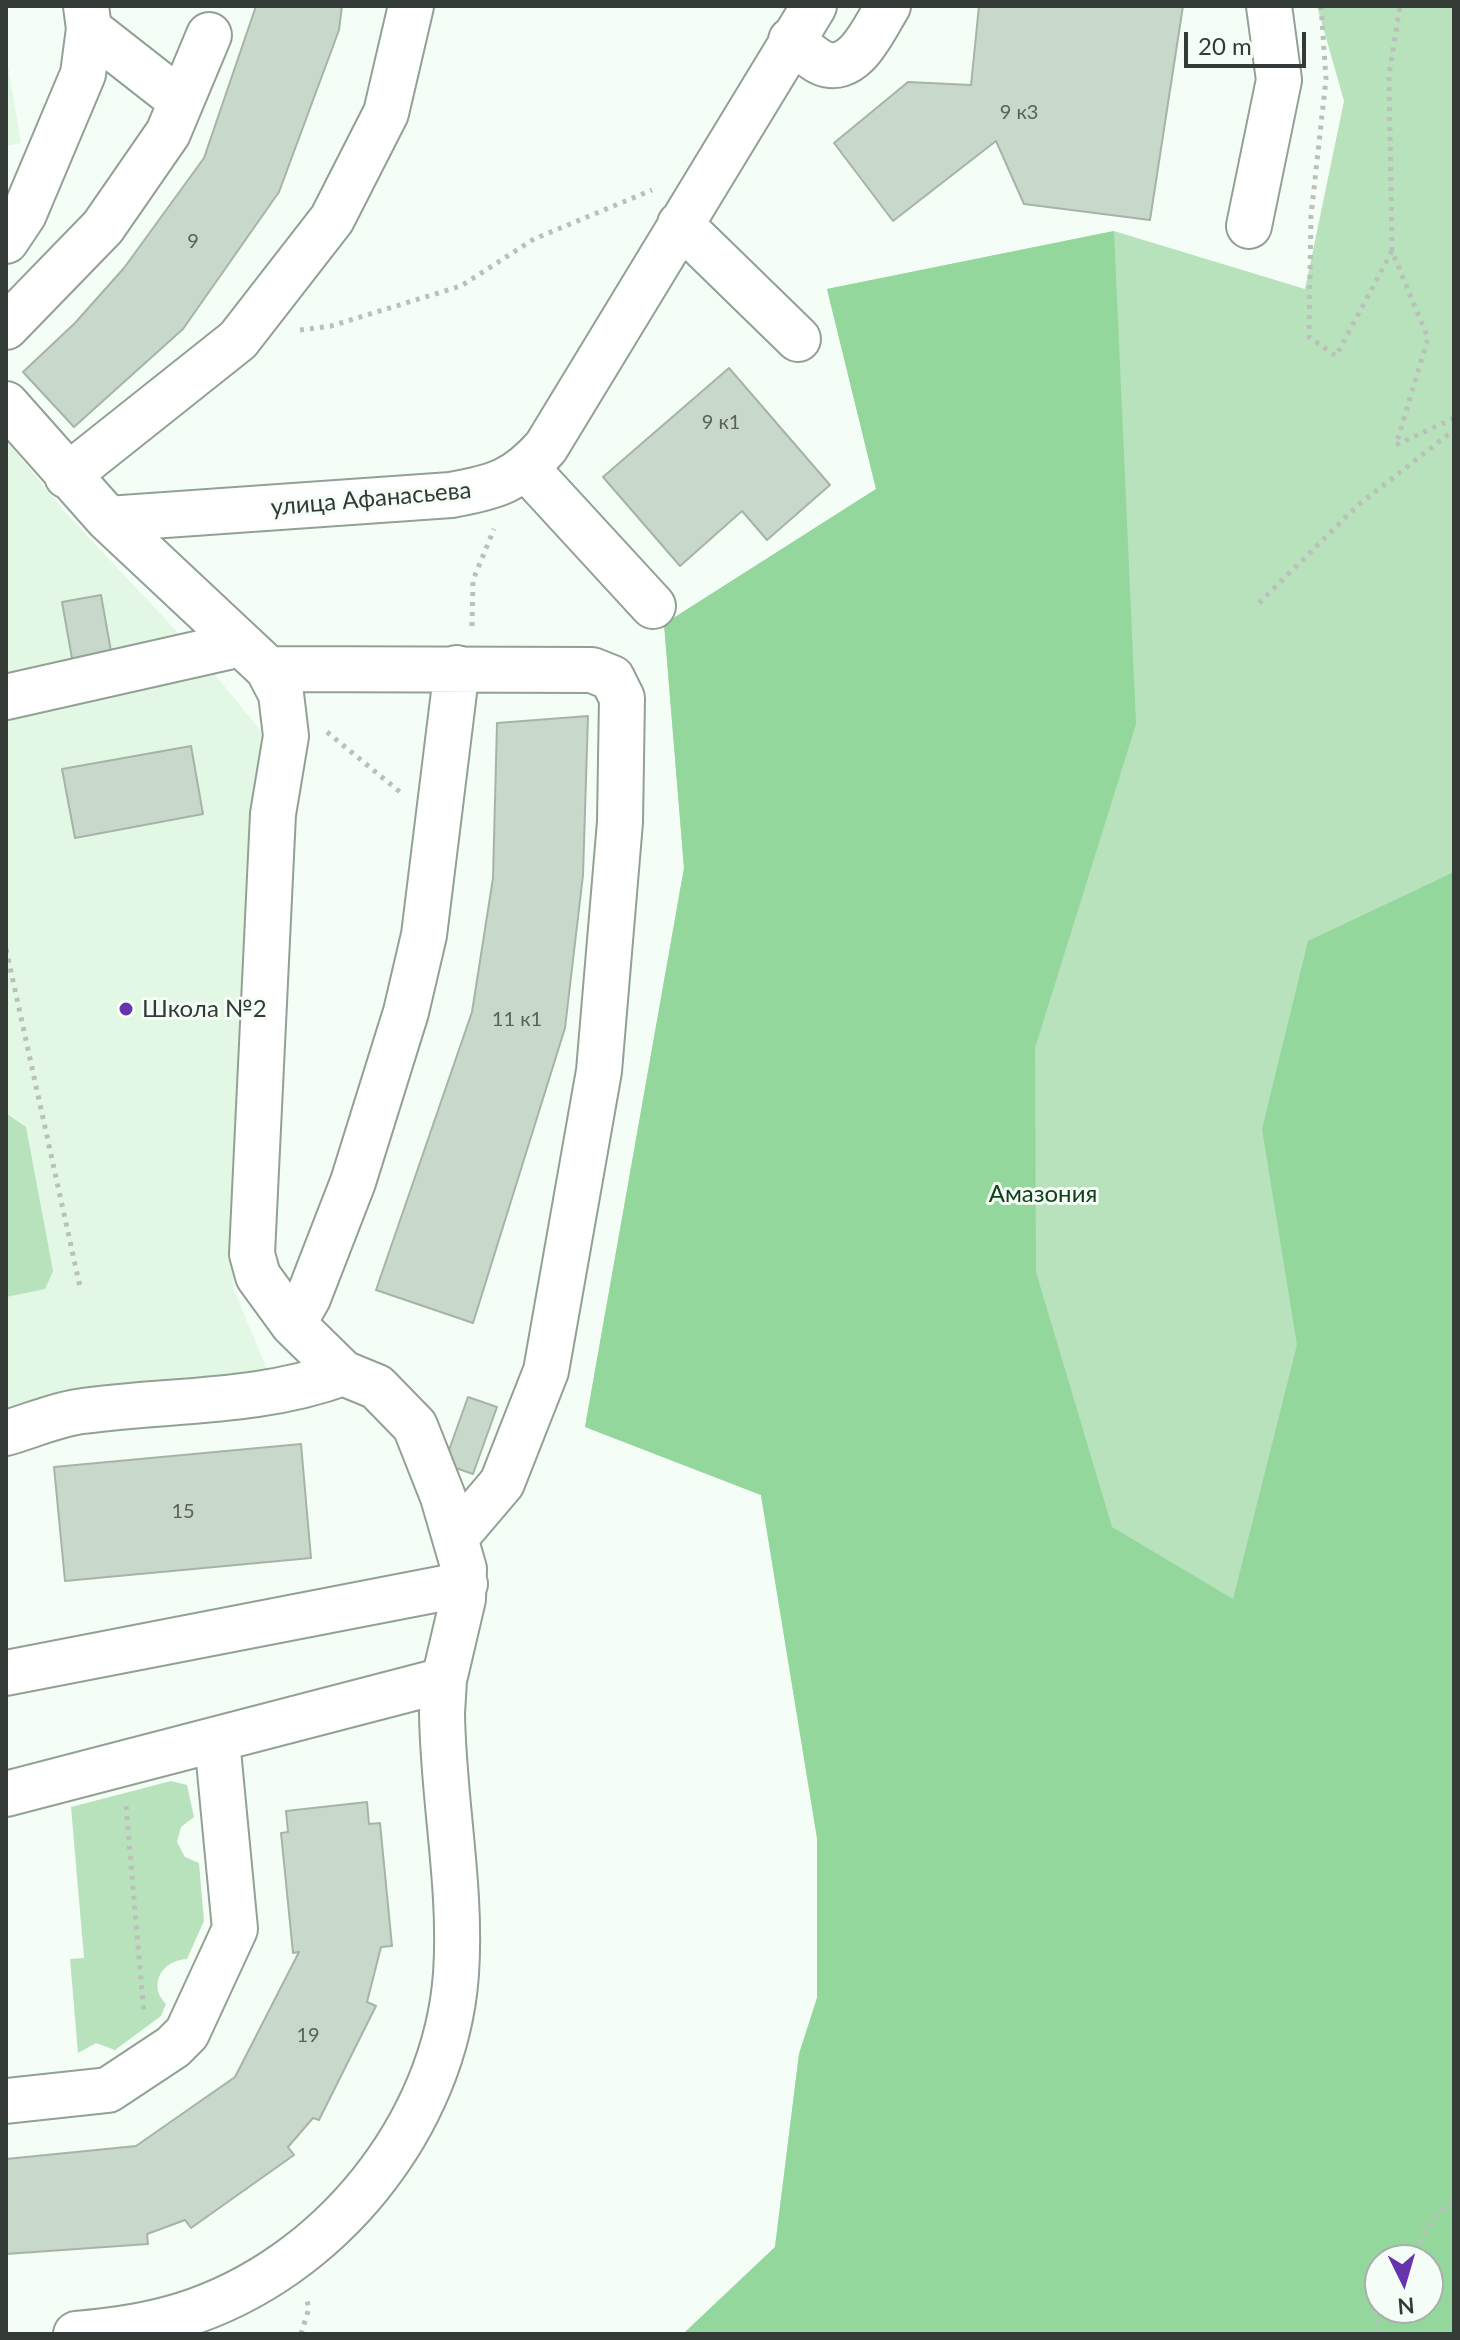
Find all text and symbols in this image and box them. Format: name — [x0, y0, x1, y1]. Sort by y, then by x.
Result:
scale bar — [1188, 16, 1310, 66]
text: 20 m — [1198, 31, 1252, 60]
house number: 9 к3 — [1000, 101, 1038, 125]
house number: 9 — [187, 230, 199, 254]
house number: 9 к1 — [702, 411, 740, 435]
street label: улица Афанасьева — [269, 476, 473, 522]
place label: Школа №2 — [142, 995, 267, 1023]
marker: Школа №2 — [117, 1000, 135, 1018]
house number: 11 к1 — [492, 1008, 542, 1032]
park label: Амазония — [989, 1180, 1097, 1208]
house number: 15 — [171, 1500, 195, 1524]
house number: 19 — [296, 2024, 320, 2048]
north arrow — [1364, 2244, 1444, 2324]
text: N — [1396, 2292, 1416, 2321]

